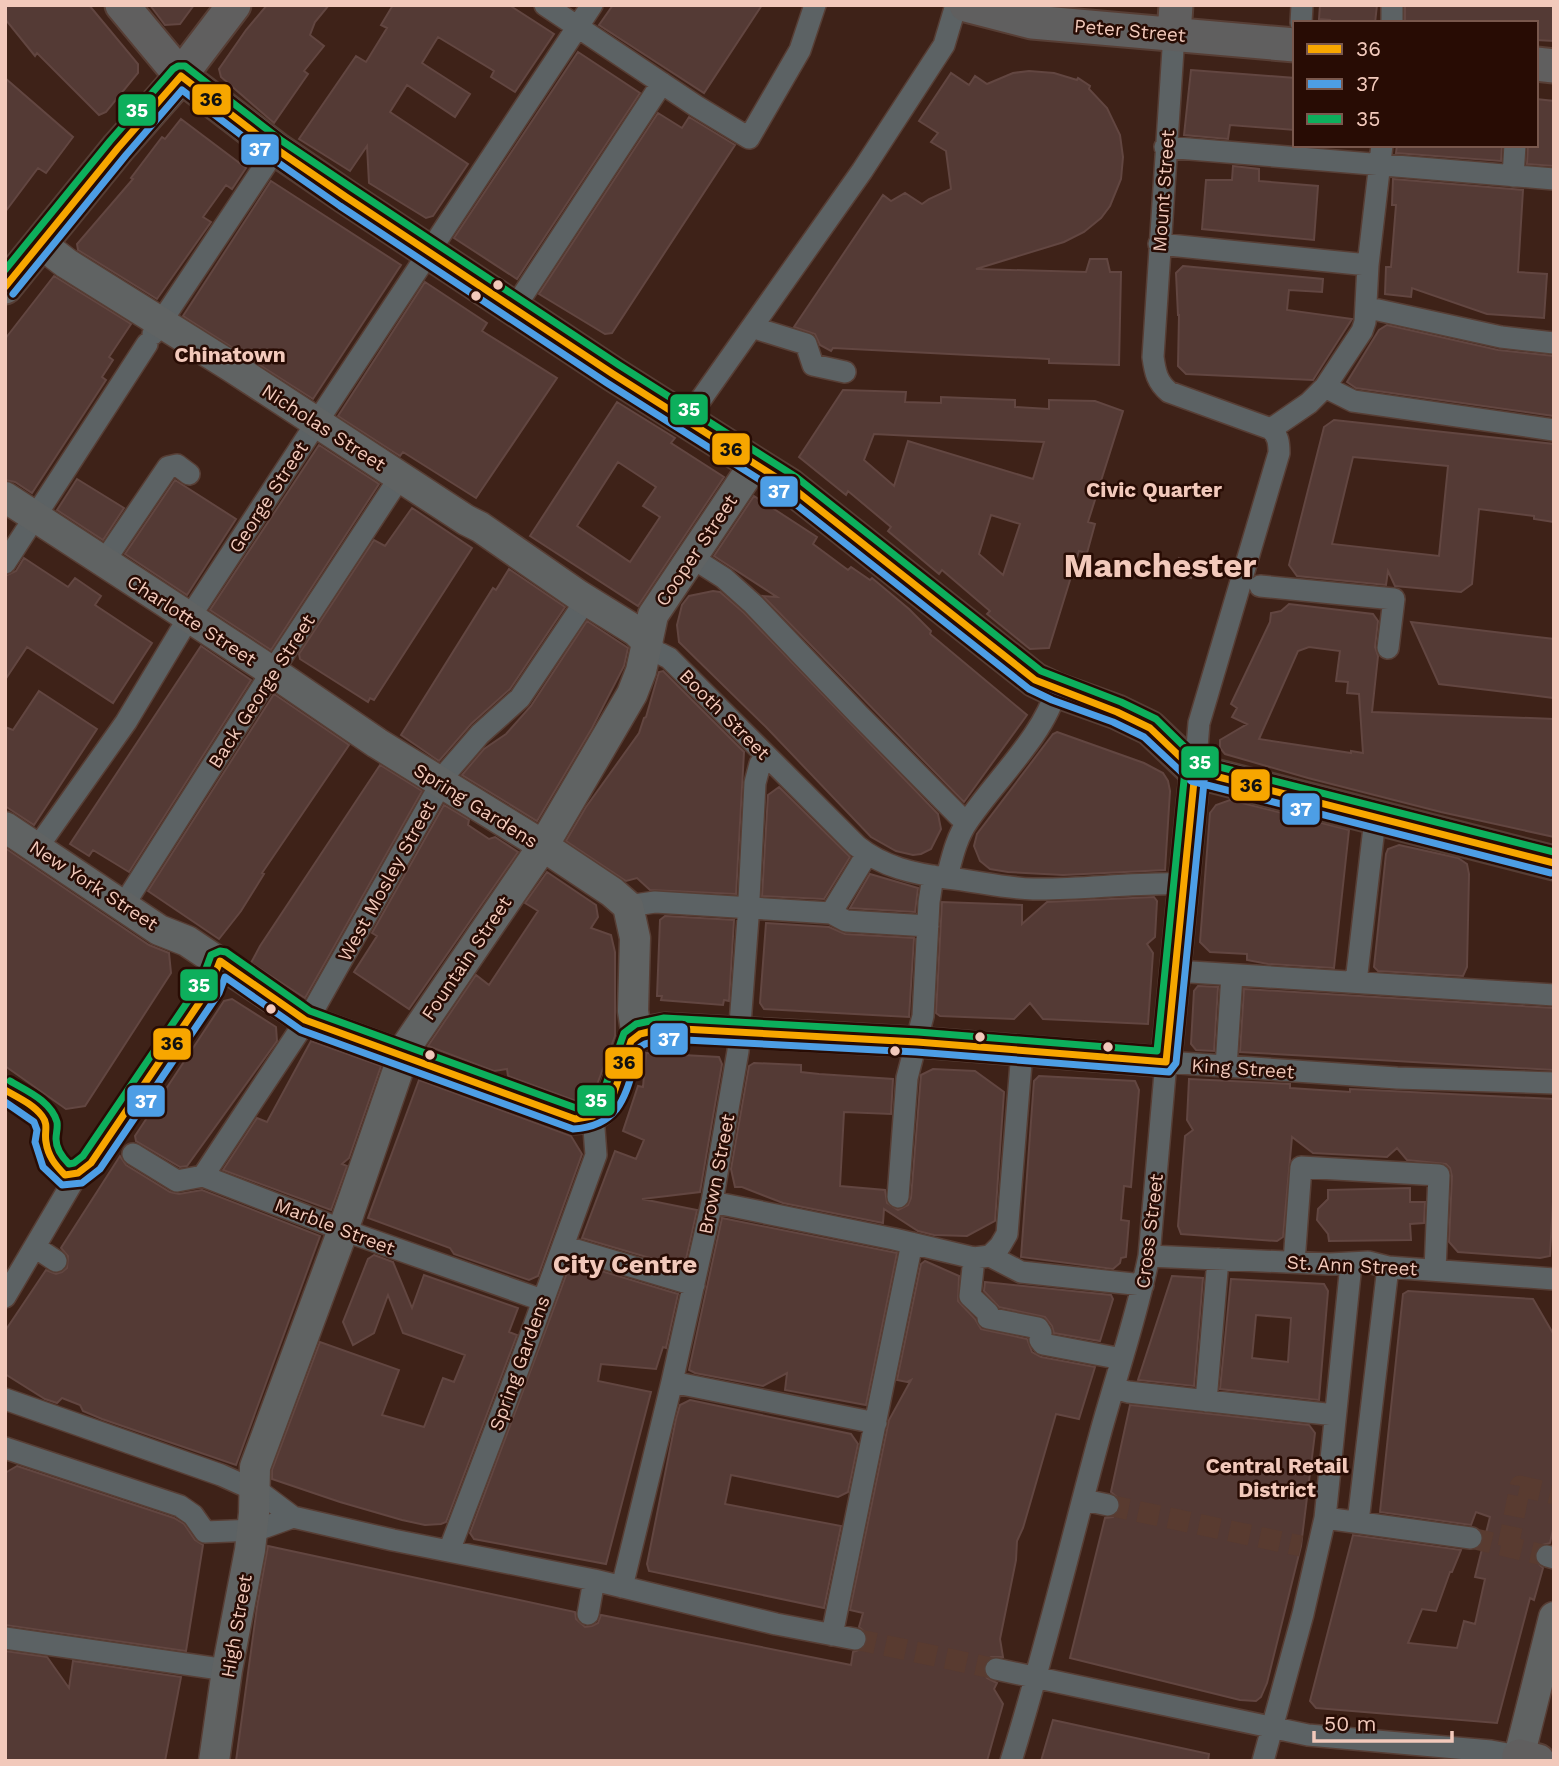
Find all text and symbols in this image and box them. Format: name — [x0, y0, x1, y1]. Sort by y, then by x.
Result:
street label: Peter Street — [1073, 14, 1187, 47]
legend — [1293, 21, 1538, 147]
text: 36 — [1356, 36, 1381, 61]
text: 37 — [1356, 71, 1379, 96]
line badge: 36 — [191, 83, 232, 116]
text: 36 — [200, 88, 223, 111]
line badge: 35 — [117, 93, 157, 127]
text: 35 — [126, 99, 148, 122]
text: 35 — [1356, 106, 1380, 131]
street label: Mount Street — [1148, 129, 1179, 253]
line badge: 37 — [240, 133, 280, 166]
text: 37 — [249, 138, 271, 161]
unlabelled marker — [491, 278, 505, 292]
unlabelled marker — [469, 289, 483, 303]
district label: Chinatown — [174, 342, 286, 367]
street label: Nicholas Street — [257, 379, 390, 476]
line badge: 35 — [669, 393, 709, 426]
text: 35 — [678, 398, 700, 421]
line badge: 36 — [711, 432, 751, 466]
street label: George Street — [224, 437, 313, 557]
text: 36 — [720, 438, 743, 461]
line badge: 37 — [759, 475, 799, 508]
district label: Civic Quarter — [1086, 477, 1222, 502]
text: 37 — [768, 480, 790, 503]
street label: Cooper Street — [651, 490, 742, 610]
district label: Manchester — [1063, 546, 1257, 585]
street label: Charlotte Street — [123, 570, 261, 671]
street label: Back George Street — [203, 610, 320, 773]
street label: Booth Street — [675, 664, 775, 764]
line badge: 35 — [1180, 745, 1220, 779]
text: 35 — [1189, 751, 1211, 774]
street label: Spring Gardens — [410, 758, 542, 853]
line badge: 36 — [1230, 768, 1271, 802]
text: 36 — [1240, 774, 1263, 797]
line badge: 37 — [1281, 792, 1321, 826]
street label: West Mosley Street — [333, 797, 440, 965]
text: 37 — [1290, 798, 1312, 821]
street label: New York Street — [25, 835, 162, 935]
street label: Fountain Street — [416, 892, 516, 1025]
line badge: 35 — [179, 968, 219, 1002]
text: 35 — [188, 974, 210, 997]
unlabelled marker — [264, 1002, 278, 1016]
line badge: 37 — [649, 1022, 689, 1056]
line badge: 36 — [152, 1027, 192, 1061]
text: 37 — [658, 1028, 680, 1051]
unlabelled marker — [973, 1030, 987, 1044]
text: 36 — [161, 1032, 184, 1055]
unlabelled marker — [1101, 1040, 1115, 1054]
unlabelled marker — [888, 1044, 902, 1058]
line badge: 36 — [604, 1046, 644, 1080]
unlabelled marker — [423, 1048, 437, 1062]
text: 36 — [613, 1051, 636, 1074]
street label: King Street — [1191, 1053, 1295, 1084]
line badge: 37 — [126, 1084, 166, 1118]
line badge: 35 — [576, 1084, 616, 1117]
text: 35 — [585, 1089, 607, 1112]
text: 37 — [135, 1090, 157, 1113]
street label: Brown Street — [694, 1112, 739, 1236]
street label: Cross Street — [1131, 1172, 1168, 1290]
street label: Marble Street — [271, 1193, 398, 1260]
district label: City Centre — [553, 1249, 697, 1279]
street label: St. Ann Street — [1286, 1251, 1418, 1280]
street label: Spring Gardens — [484, 1293, 555, 1434]
district label: Central Retail District — [1205, 1453, 1349, 1502]
street label: High Street — [216, 1573, 257, 1680]
scale bar — [1314, 1700, 1452, 1744]
text: 50 m — [1324, 1711, 1376, 1736]

